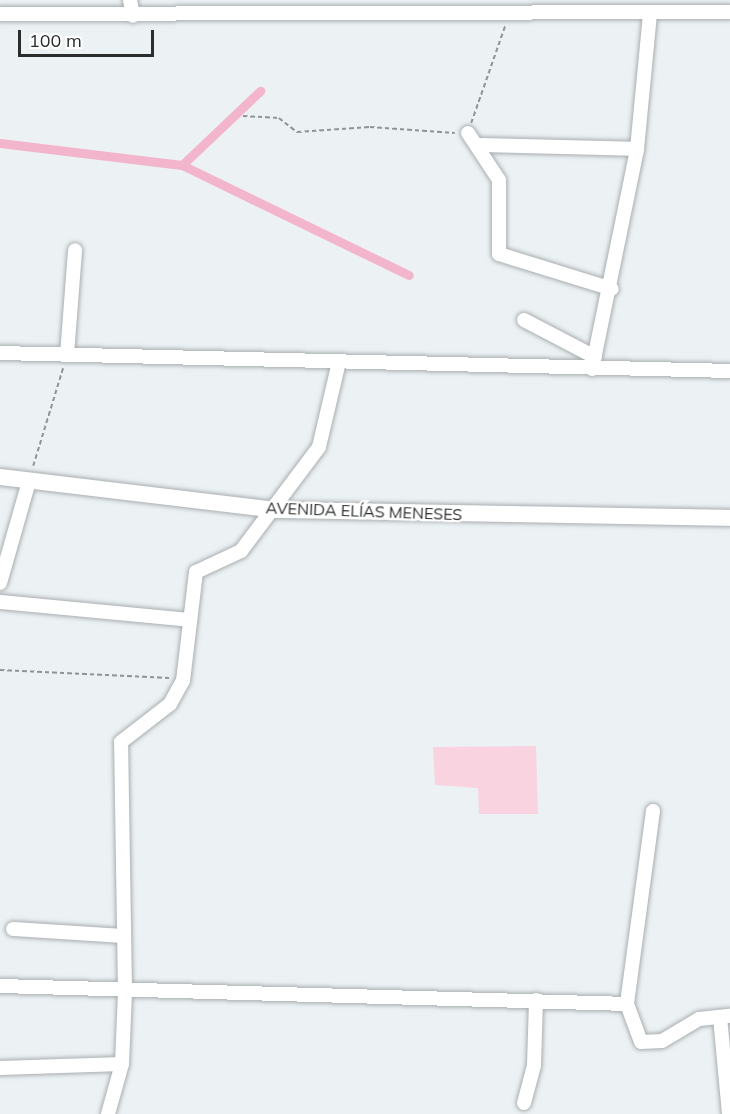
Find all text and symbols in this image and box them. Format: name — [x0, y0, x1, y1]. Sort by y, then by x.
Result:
scale bar — [21, 18, 158, 56]
text: 100 m — [29, 29, 82, 52]
street label: AVENIDA ELÍAS MENESES — [265, 498, 463, 524]

